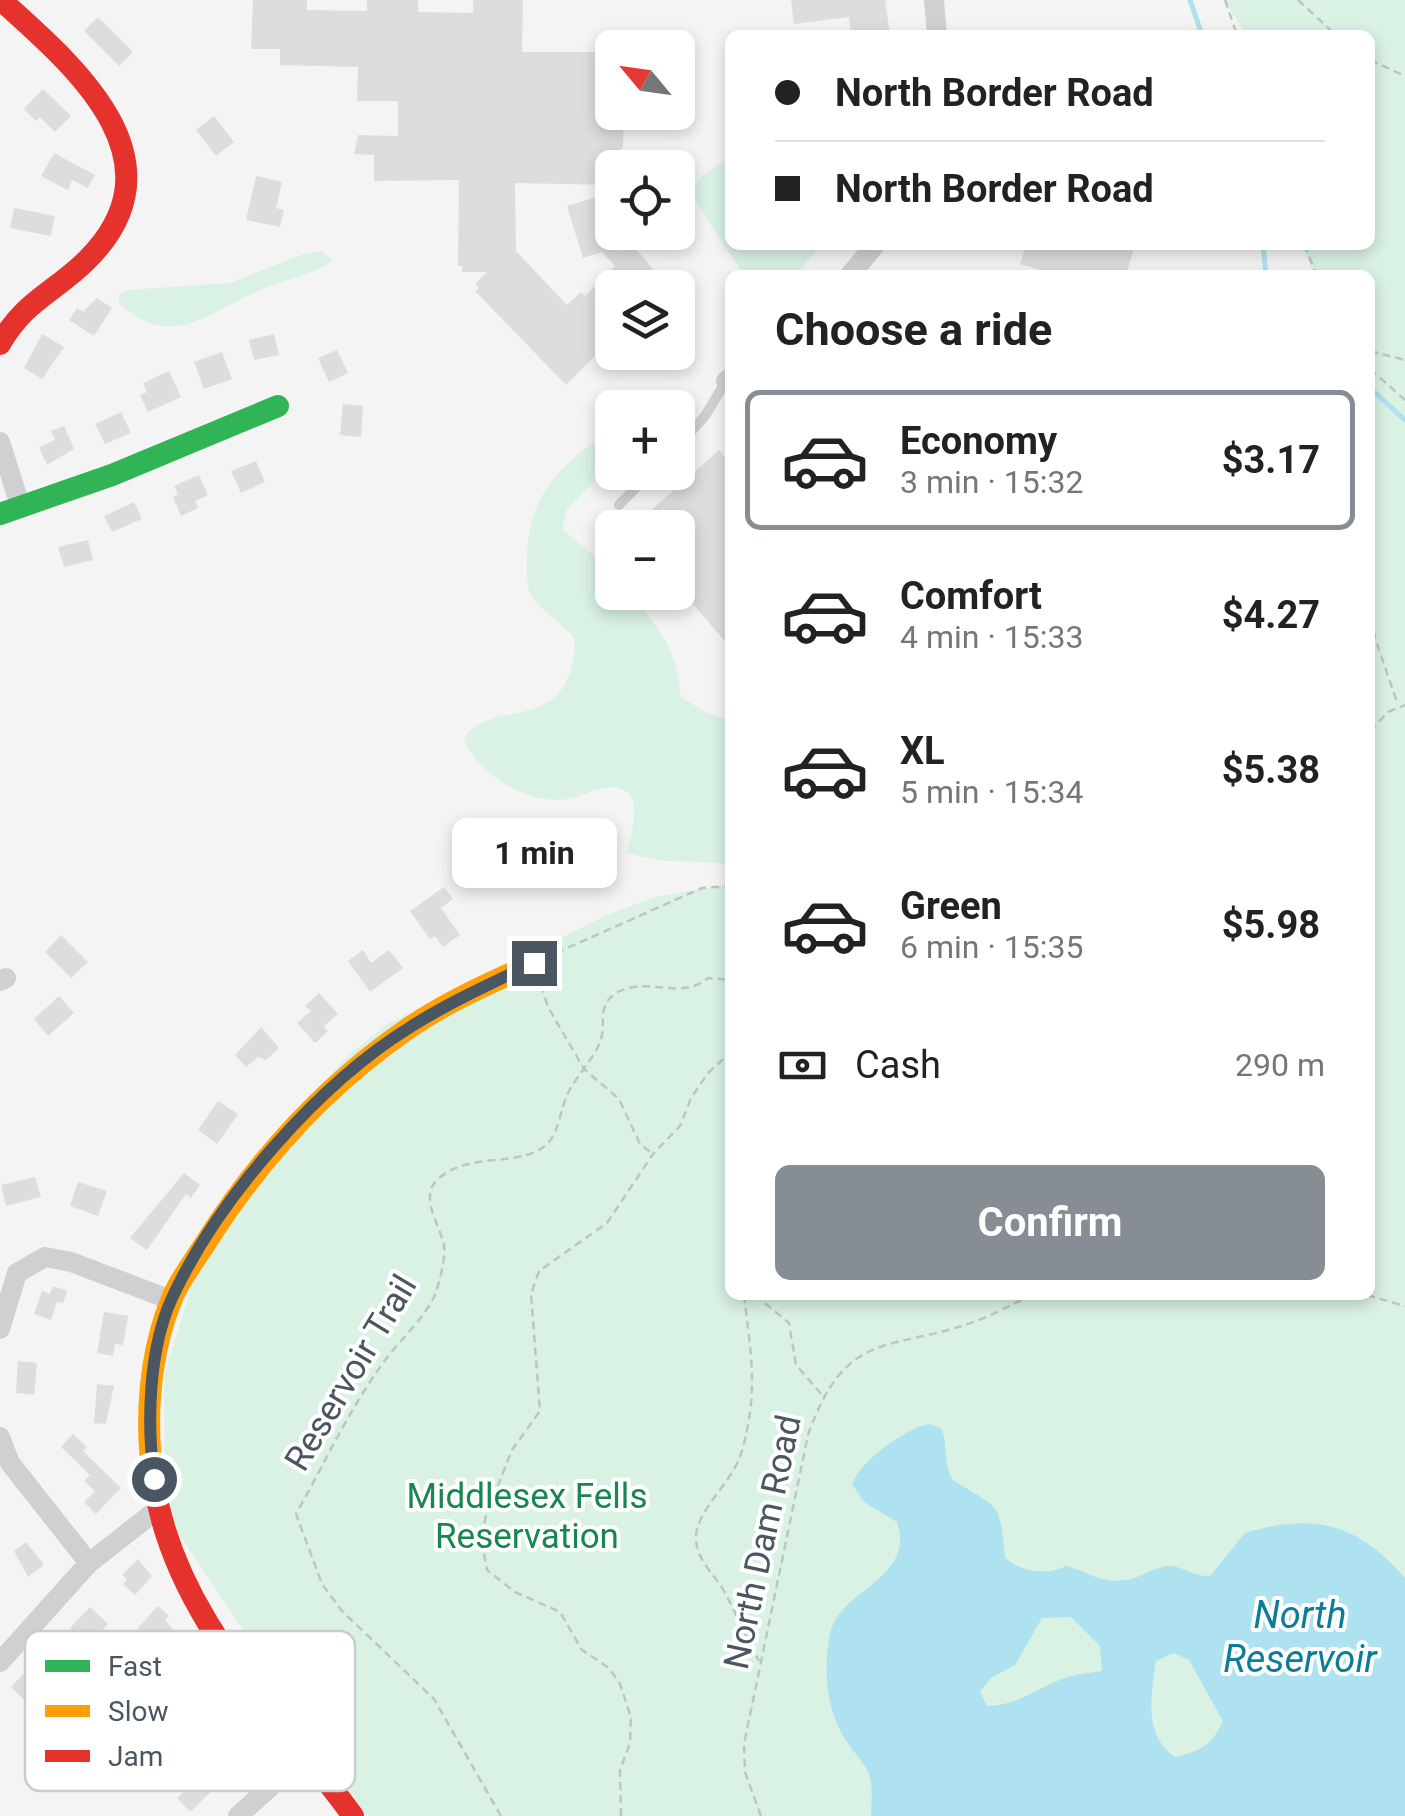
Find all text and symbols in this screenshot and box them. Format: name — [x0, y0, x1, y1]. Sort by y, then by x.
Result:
north arrow — [595, 30, 695, 130]
map controls — [595, 30, 695, 610]
text: North Border Road — [835, 71, 1154, 115]
button: locate — [595, 150, 695, 250]
text: North Border Road — [835, 167, 1154, 211]
button: layers — [595, 270, 695, 370]
text: Choose a ride — [775, 303, 1052, 356]
button: + — [595, 390, 695, 490]
icon: car — [780, 415, 870, 505]
text: Economy — [900, 419, 1057, 463]
text: $3.17 — [1222, 438, 1320, 482]
text: 3 min · 15:32 — [900, 463, 1083, 501]
button: − — [595, 510, 695, 610]
icon: car — [780, 570, 870, 660]
text: Comfort — [900, 574, 1042, 618]
text: $4.27 — [1222, 593, 1320, 637]
text: 4 min · 15:33 — [900, 618, 1083, 656]
icon: car — [780, 725, 870, 815]
text: XL — [900, 729, 945, 773]
text: $5.38 — [1222, 748, 1320, 792]
text: 5 min · 15:34 — [900, 773, 1083, 811]
callout: 1 min — [452, 818, 616, 888]
text: 1 min — [494, 834, 575, 872]
icon: car — [780, 880, 870, 970]
text: Green — [900, 884, 1002, 928]
text: $5.98 — [1222, 903, 1320, 947]
text: 6 min · 15:35 — [900, 928, 1083, 966]
route end — [512, 941, 557, 986]
icon: cash — [775, 1038, 830, 1093]
text: Cash — [855, 1043, 941, 1087]
text: 290 m — [1235, 1046, 1325, 1084]
button: Confirm — [775, 1165, 1325, 1280]
street label: Reservoir Trail — [277, 1268, 425, 1478]
street label: North Dam Road — [716, 1411, 810, 1673]
route start — [132, 1457, 177, 1502]
park label: Middlesex Fells Reservation — [407, 1476, 647, 1557]
water label: North Reservoir — [1223, 1593, 1378, 1681]
legend — [25, 1631, 355, 1791]
text: Fast — [108, 1650, 162, 1683]
text: Slow — [108, 1695, 168, 1728]
text: Jam — [108, 1740, 163, 1773]

